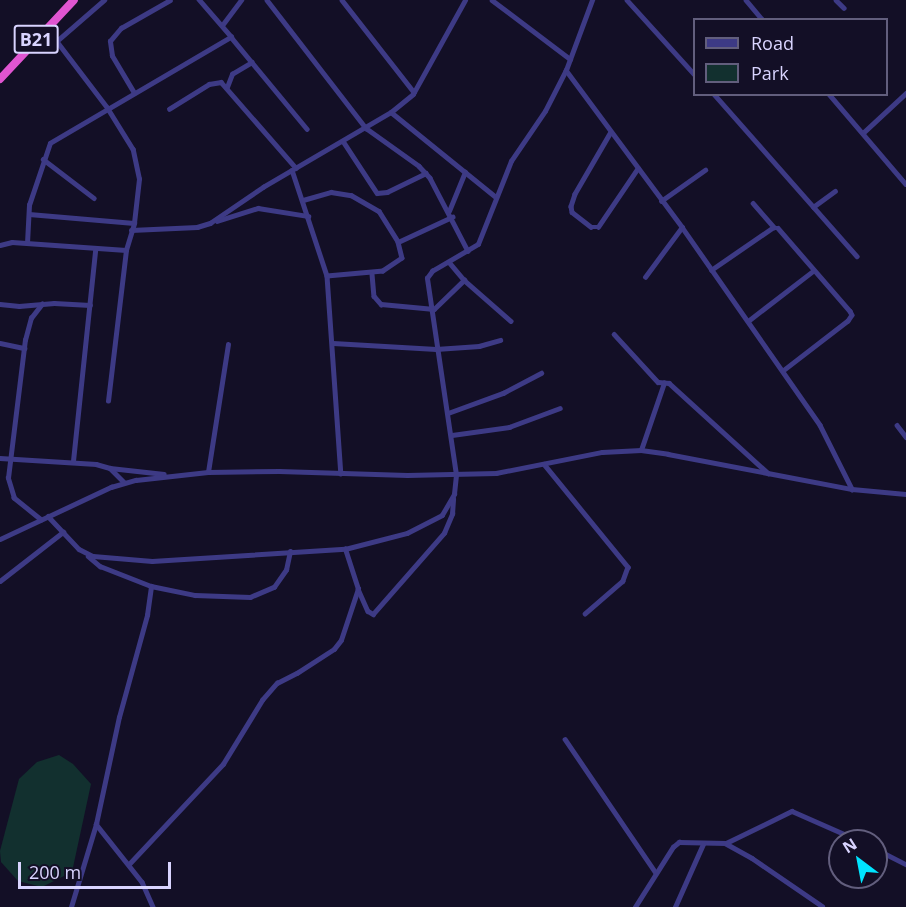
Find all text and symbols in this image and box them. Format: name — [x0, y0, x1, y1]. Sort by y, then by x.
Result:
legend — [693, 18, 888, 96]
road number: B21 — [14, 24, 58, 54]
text: Road — [751, 31, 794, 55]
text: Park — [751, 61, 789, 85]
north arrow — [828, 829, 888, 889]
text: N — [838, 833, 861, 858]
scale bar — [21, 850, 174, 888]
text: 200 m — [29, 860, 81, 884]

